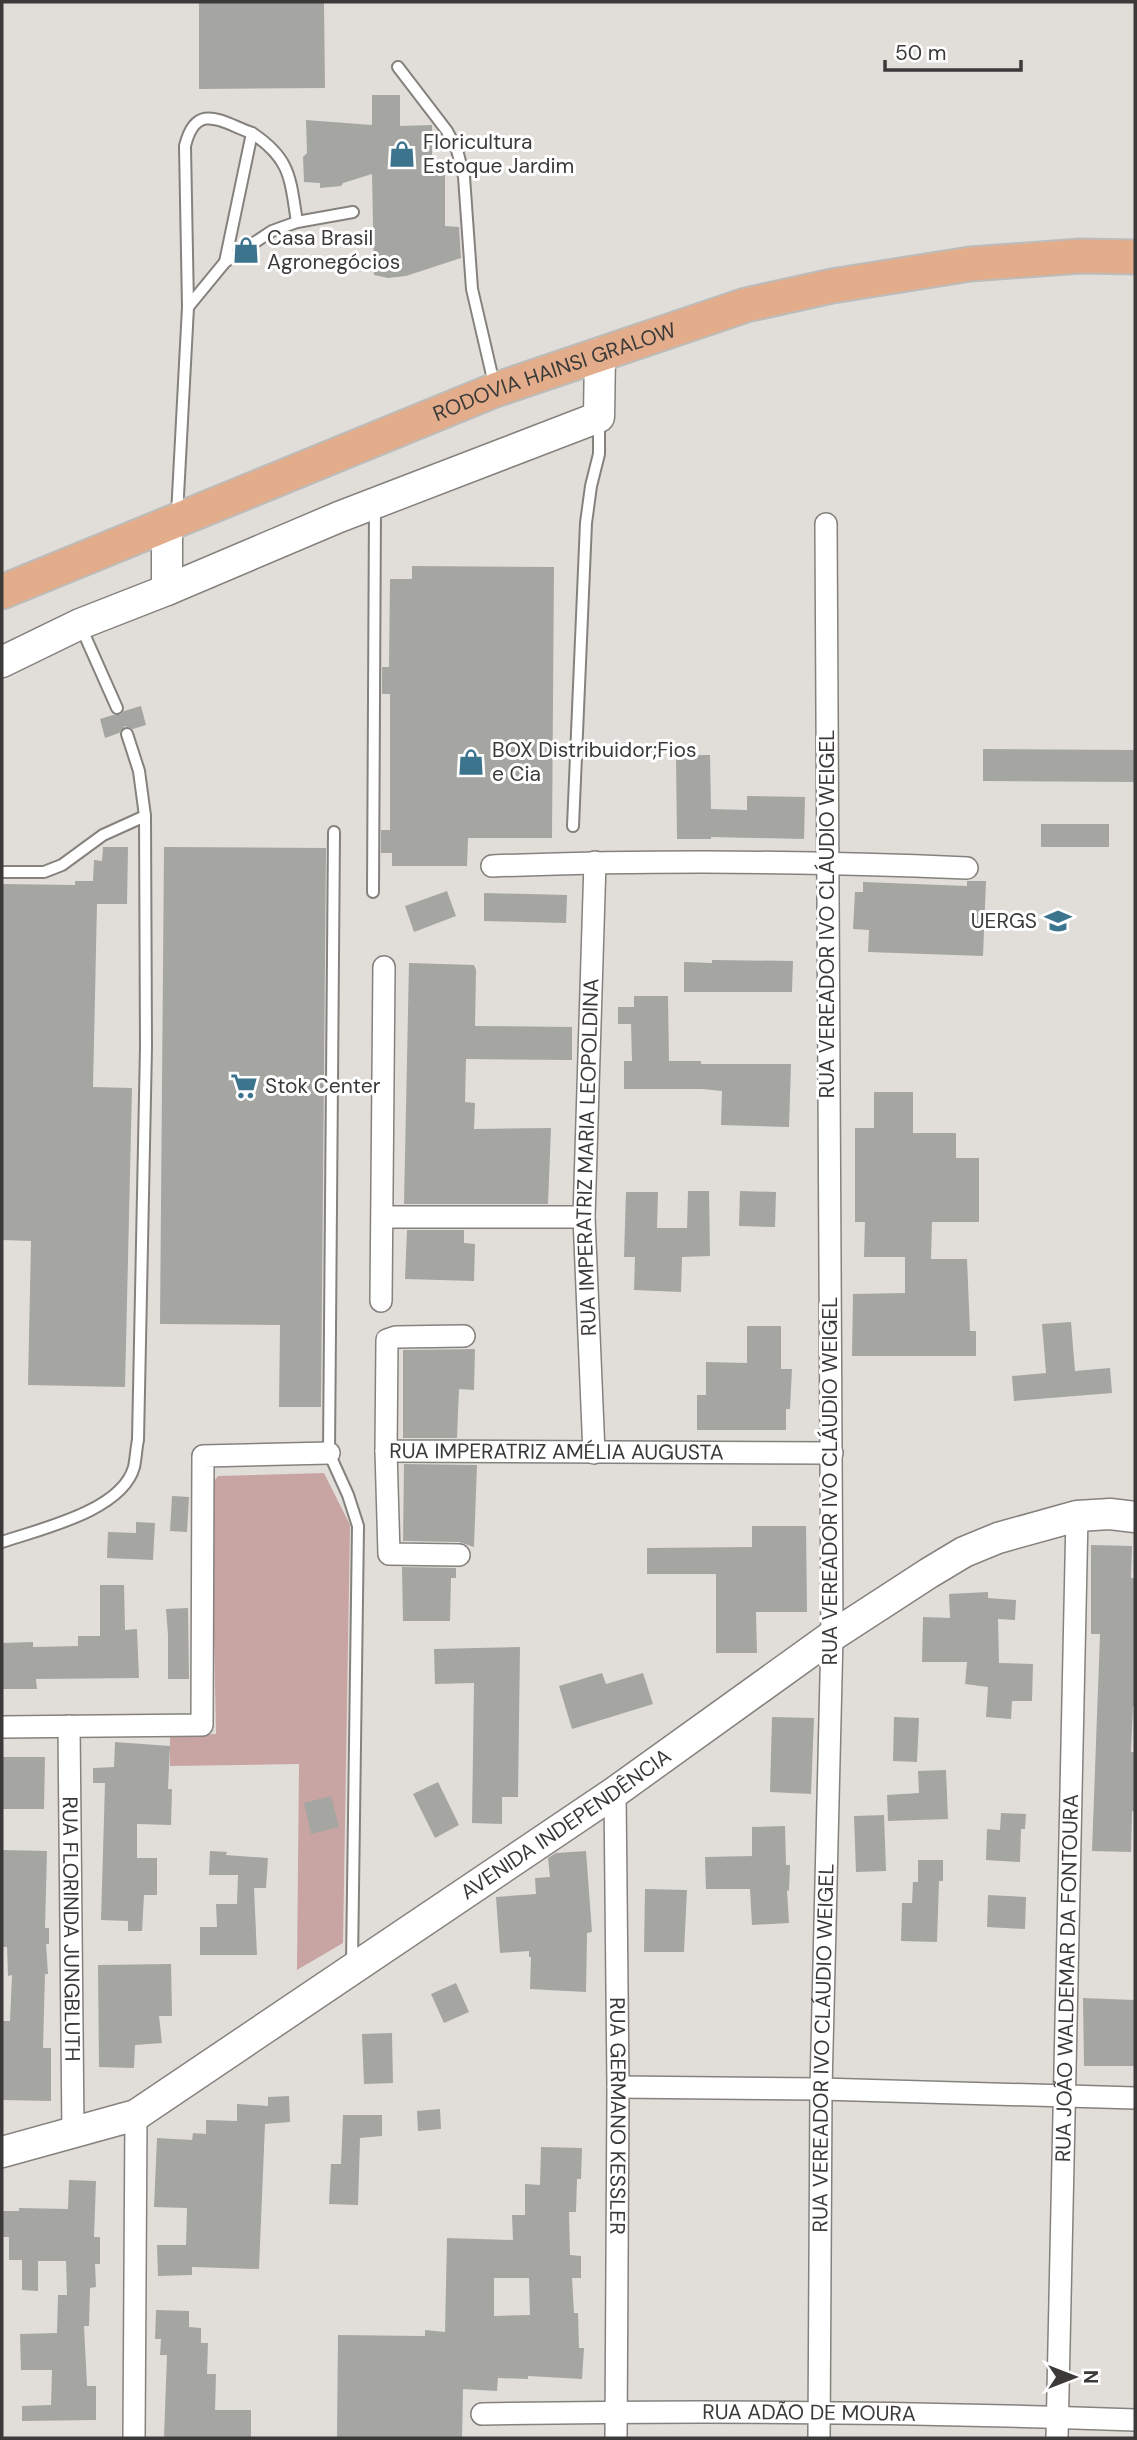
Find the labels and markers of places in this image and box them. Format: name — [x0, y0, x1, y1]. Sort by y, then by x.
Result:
place label: Floricultura Estoque Jardim — [423, 128, 574, 180]
shop icon: Floricultura Estoque Jardim — [387, 139, 417, 169]
place label: Casa Brasil Agronegócios — [267, 224, 400, 276]
shop icon: Casa Brasil Agronegócios — [231, 235, 261, 265]
place label: BOX Distribuidor;Fios e Cia — [492, 736, 696, 788]
shop icon: BOX Distribuidor;Fios e Cia — [456, 747, 486, 777]
school or university icon: UERGS — [1043, 906, 1073, 936]
place label: UERGS — [971, 907, 1037, 935]
supermarket icon: Stok Center — [229, 1071, 259, 1101]
place label: Stok Center — [265, 1072, 381, 1100]

